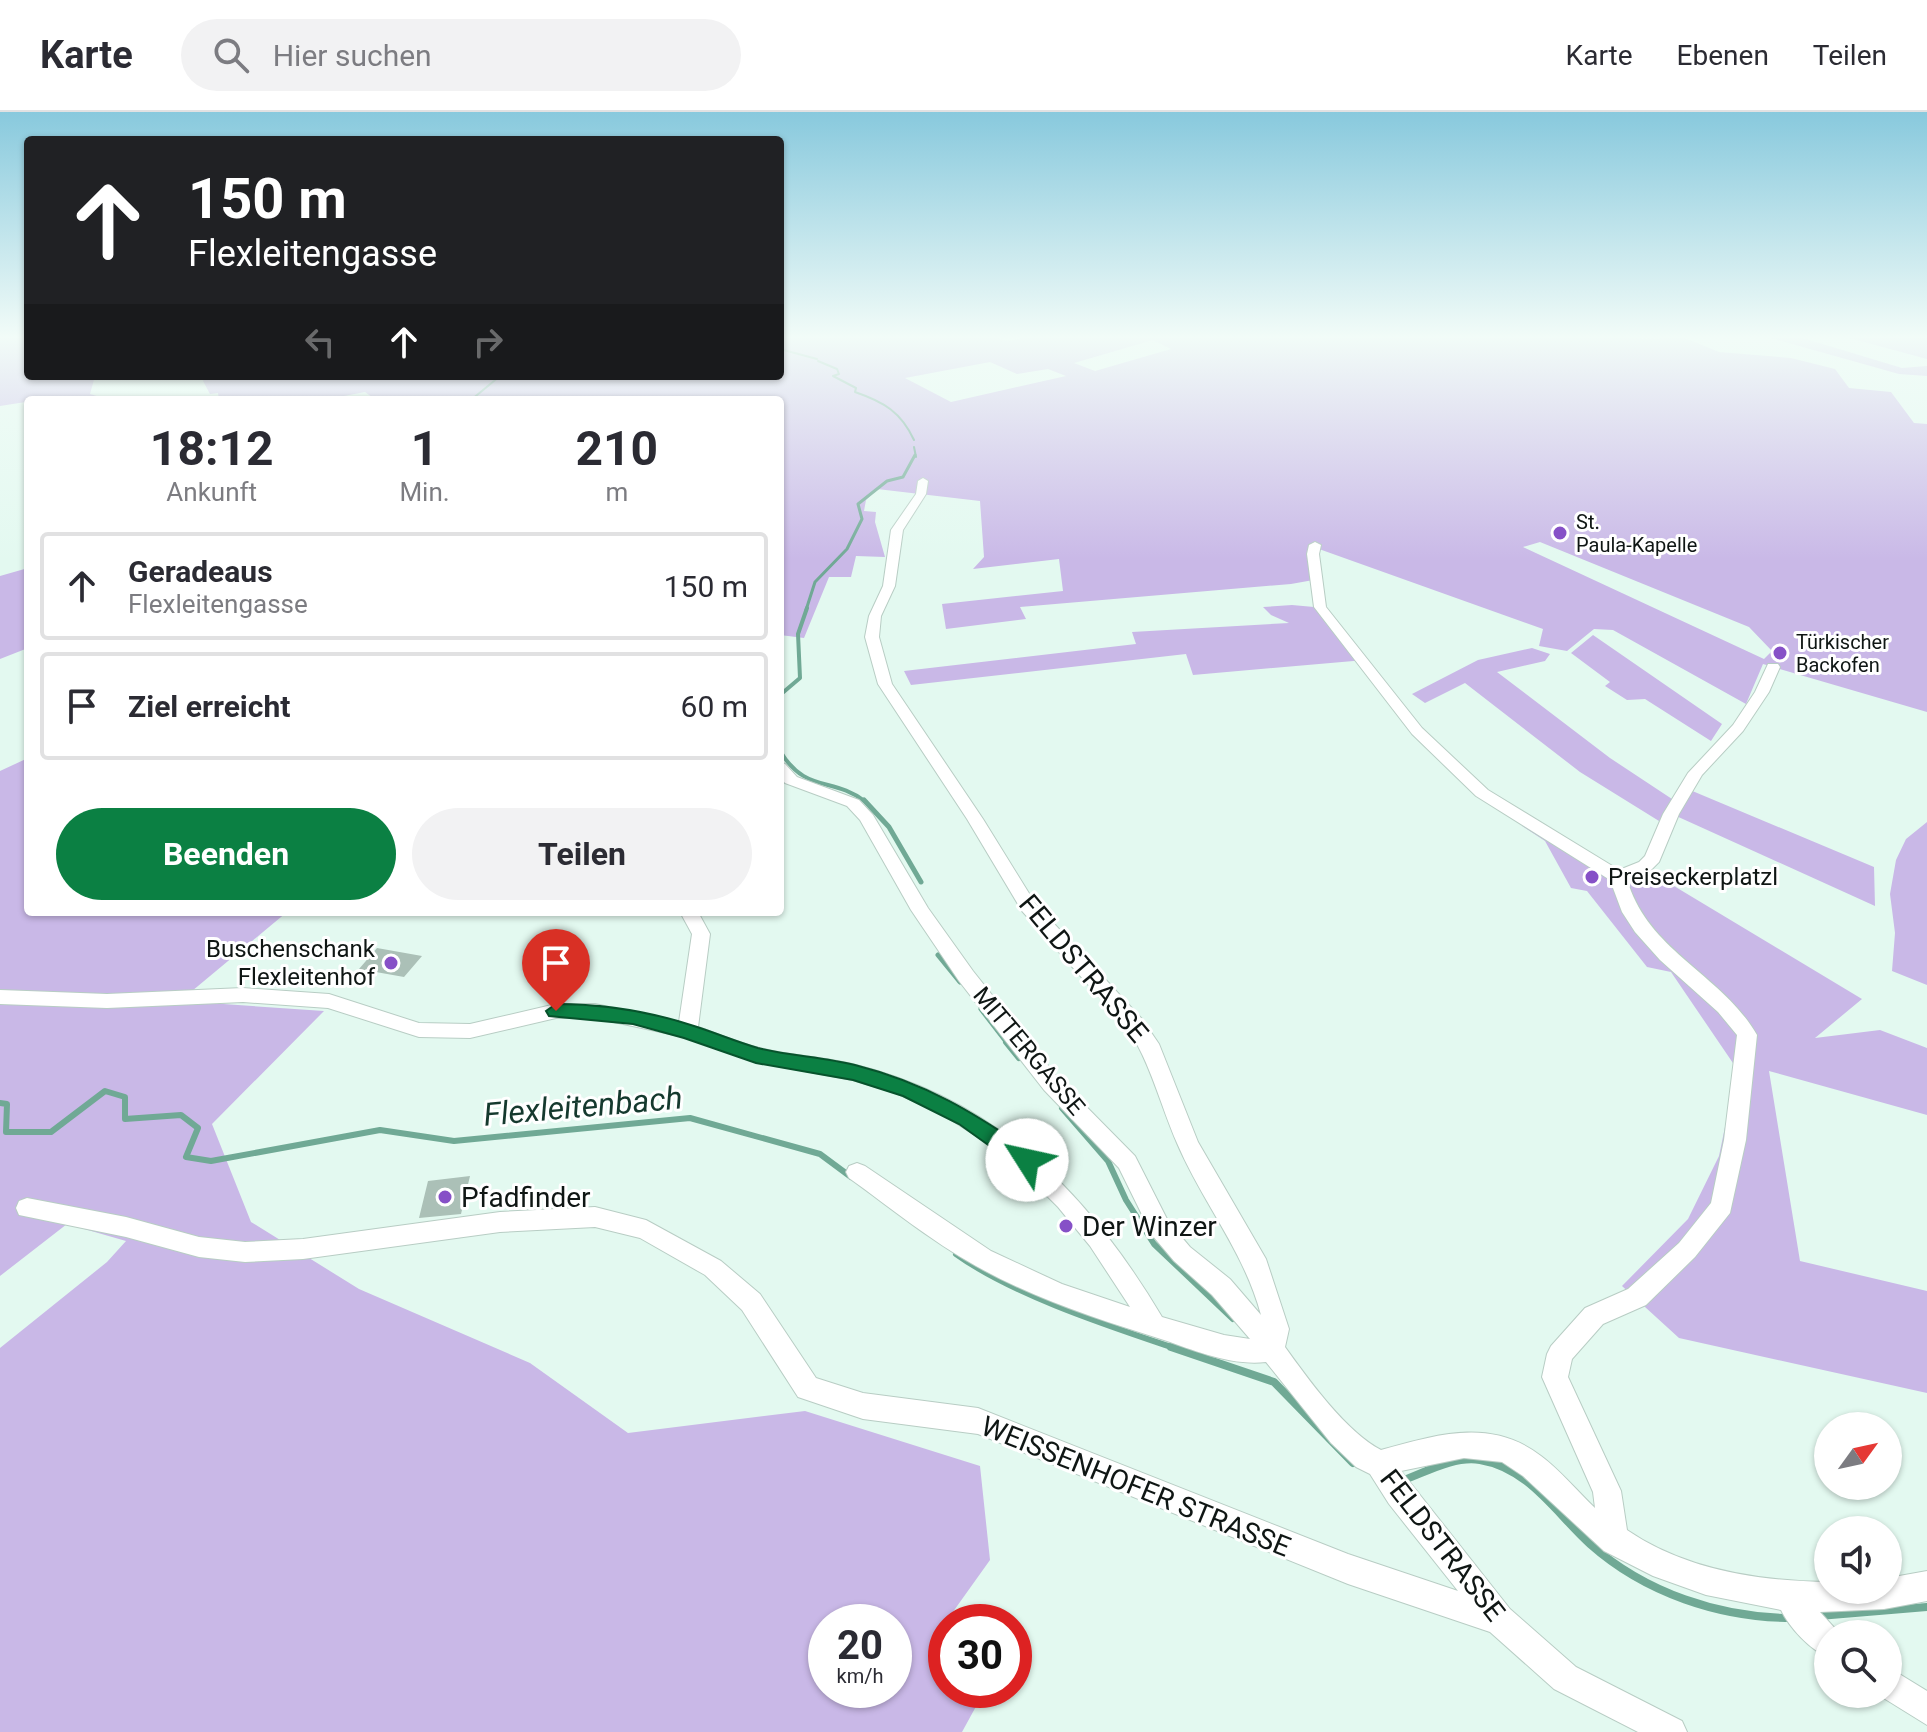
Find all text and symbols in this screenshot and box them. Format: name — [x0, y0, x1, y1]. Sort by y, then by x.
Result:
search box — [181, 19, 741, 91]
text: Karte — [40, 33, 133, 77]
icon: search — [209, 33, 253, 77]
text: Hier suchen — [273, 38, 432, 73]
text: Karte — [1566, 39, 1633, 72]
text: Ebenen — [1677, 39, 1769, 72]
text: Teilen — [1813, 39, 1887, 72]
text: 150 m — [188, 166, 347, 232]
icon: ahead — [56, 168, 160, 272]
text: Flexleitengasse — [188, 233, 437, 275]
icon: left — [298, 320, 342, 364]
icon: ahead — [382, 320, 426, 364]
icon: right — [466, 320, 510, 364]
text: 18:12 — [150, 420, 274, 477]
text: 1 — [411, 420, 438, 477]
text: 210 — [576, 420, 658, 477]
text: Ankunft — [166, 477, 257, 507]
text: Min. — [399, 477, 450, 507]
text: m — [605, 477, 628, 507]
place label: St. Paula-Kapelle — [1576, 510, 1697, 557]
marker: St. Paula-Kapelle — [1551, 524, 1569, 542]
text: Geradeaus — [128, 554, 273, 589]
icon: ahead — [60, 564, 104, 608]
text: 150 m — [664, 569, 748, 604]
text: Flexleitengasse — [128, 589, 308, 619]
place label: Türkischer Backofen — [1796, 630, 1889, 677]
marker: Türkischer Backofen — [1771, 644, 1789, 662]
icon: arrive — [60, 684, 104, 728]
text: Ziel erreicht — [128, 689, 290, 724]
text: 60 m — [681, 689, 748, 724]
button: Beenden — [56, 808, 396, 900]
button: Teilen — [412, 808, 752, 900]
place label: Preiseckerplatzl — [1608, 863, 1778, 891]
marker: Preiseckerplatzl — [1583, 868, 1601, 886]
street label: FELDSTRASSE — [1012, 888, 1155, 1049]
pin — [522, 929, 590, 1011]
place label: Buschenschank Flexleitenhof — [206, 935, 376, 991]
icon: arrive — [534, 941, 578, 985]
marker: Buschenschank Flexleitenhof — [382, 954, 400, 972]
street label: MITTERGASSE — [967, 981, 1091, 1121]
water label: Flexleitenbach — [482, 1078, 684, 1134]
position arrow — [985, 1118, 1069, 1202]
place label: Pfadfinder — [461, 1181, 591, 1214]
marker: Pfadfinder — [436, 1188, 454, 1206]
place label: Der Winzer — [1082, 1210, 1217, 1243]
marker: Der Winzer — [1057, 1217, 1075, 1235]
street label: WEISSENHOFER STRASSE — [976, 1409, 1295, 1564]
north arrow — [1814, 1412, 1902, 1500]
map controls — [1814, 1412, 1902, 1708]
street label: FELDSTRASSE — [1373, 1463, 1512, 1628]
button: sound — [1814, 1516, 1902, 1604]
speed limit sign: 30 — [928, 1604, 1032, 1708]
button: search — [1814, 1620, 1902, 1708]
text: 20 — [837, 1622, 883, 1669]
text: km/h — [837, 1664, 883, 1688]

